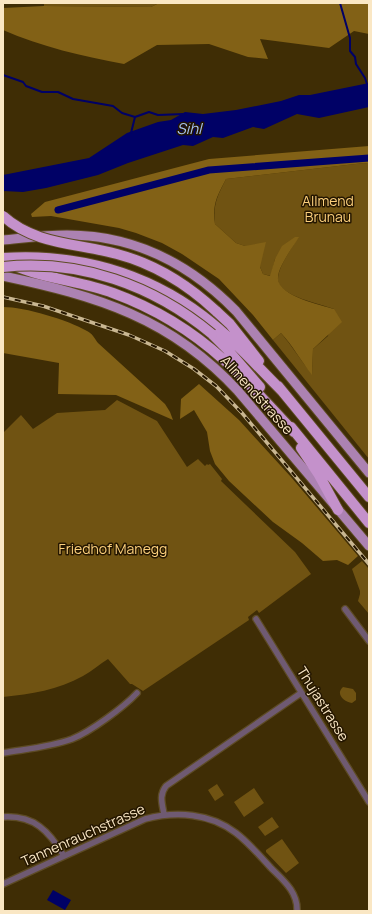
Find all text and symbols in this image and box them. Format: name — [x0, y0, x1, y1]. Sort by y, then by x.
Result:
water label: Sihl — [176, 118, 204, 139]
park label: Allmend Brunau — [302, 191, 354, 226]
street label: Allmendstrasse — [217, 351, 298, 438]
park label: Friedhof Manegg — [59, 539, 167, 558]
street label: Thujastrasse — [293, 663, 354, 745]
street label: Tannenrauchstrasse — [18, 799, 148, 870]

